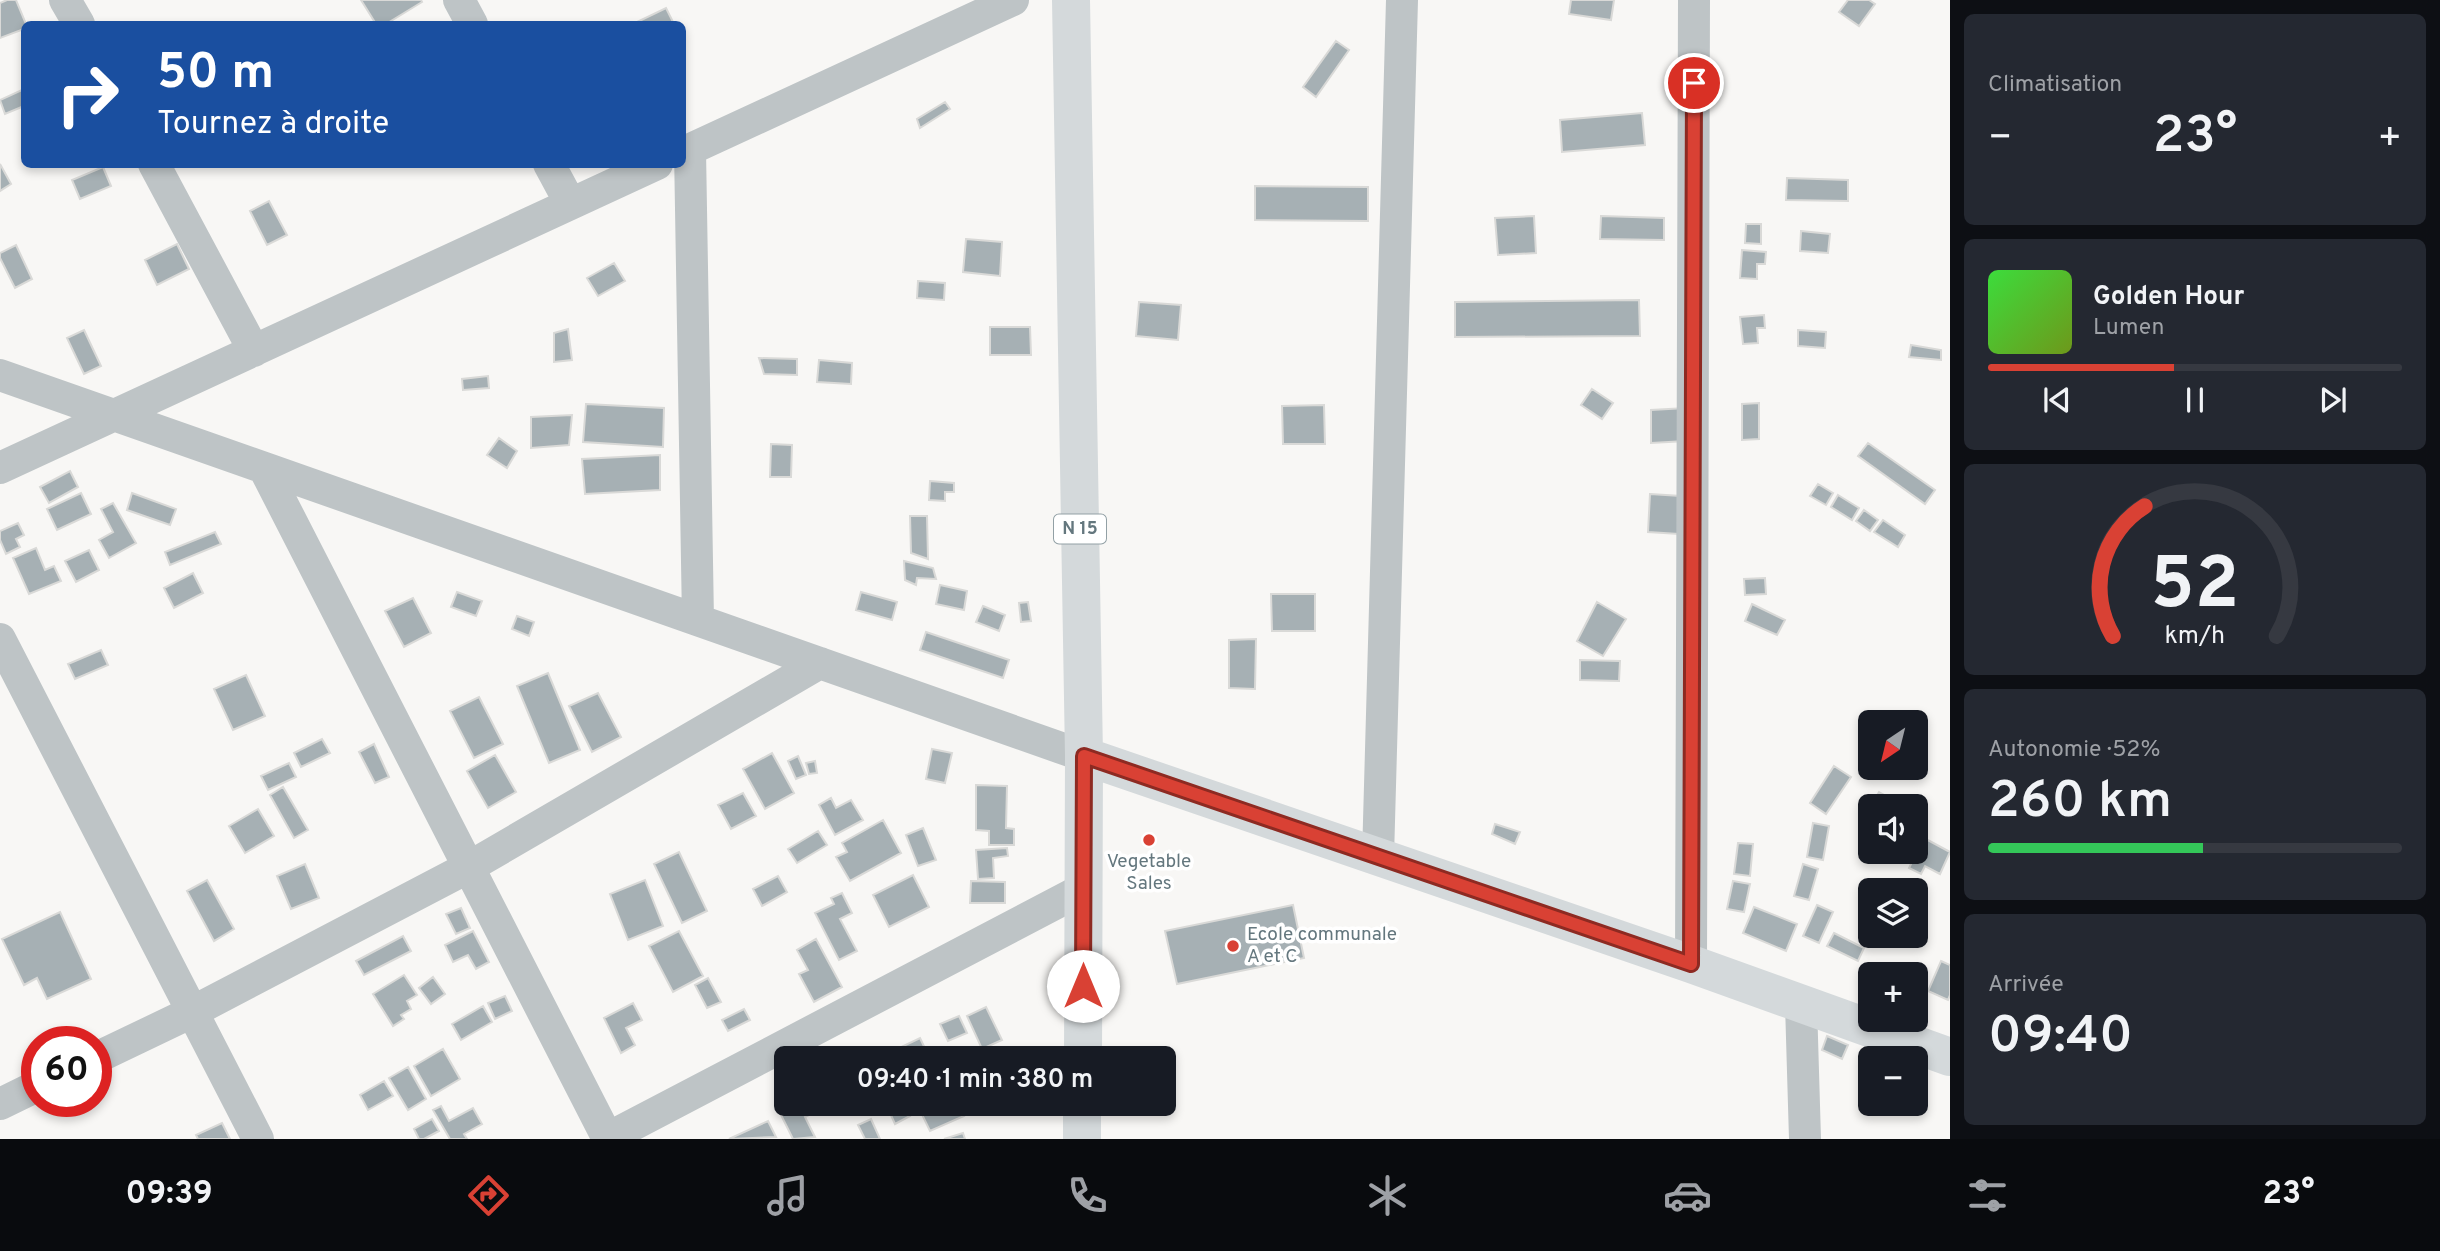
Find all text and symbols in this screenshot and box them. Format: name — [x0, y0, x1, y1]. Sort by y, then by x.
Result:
text: 50 m — [157, 44, 274, 106]
icon: right — [42, 49, 133, 140]
pin — [1664, 53, 1724, 113]
icon: arrive — [1675, 64, 1713, 102]
text: Climatisation — [1988, 71, 2122, 100]
text: Tournez à droite — [157, 105, 389, 145]
text: 23° — [2153, 105, 2237, 171]
text: − — [1988, 115, 2013, 164]
text: + — [2377, 115, 2402, 164]
text: Golden Hour — [2093, 281, 2244, 314]
text: Lumen — [2093, 314, 2164, 343]
icon: previous — [2038, 381, 2076, 419]
icon: pause — [2176, 381, 2214, 419]
icon: next — [2314, 381, 2352, 419]
road number: N 15 — [1054, 514, 1106, 544]
text: 52 — [2150, 542, 2240, 634]
text: km/h — [2165, 620, 2225, 652]
north arrow — [1858, 710, 1928, 780]
map controls — [1858, 710, 1928, 1116]
text: Autonomie · 52% — [1988, 736, 2160, 765]
text: 260 km — [1988, 770, 2172, 836]
button: sound — [1858, 794, 1928, 864]
marker: Vegetable Sales — [1141, 832, 1157, 848]
place label: Vegetable Sales — [1107, 850, 1191, 896]
button: layers — [1858, 878, 1928, 948]
place label: Ecole communale A et C — [1247, 923, 1397, 969]
marker: Ecole communale A et C — [1225, 938, 1241, 954]
position arrow — [1046, 949, 1120, 1023]
button: + — [1858, 962, 1928, 1032]
text: Arrivée — [1988, 971, 2064, 1000]
text: 09:40 — [1988, 1005, 2133, 1071]
speed limit sign: 60 — [21, 1026, 112, 1117]
button: − — [1858, 1046, 1928, 1116]
text: 09:40 · 1 min · 380 m — [857, 1064, 1093, 1097]
icon: directions — [464, 1171, 513, 1220]
icon: music — [763, 1171, 812, 1220]
icon: phone — [1063, 1171, 1112, 1220]
icon: climate — [1363, 1171, 1412, 1220]
icon: car — [1663, 1171, 1712, 1220]
icon: filters — [1963, 1171, 2012, 1220]
text: 09:39 — [125, 1175, 213, 1215]
text: 23° — [2263, 1175, 2315, 1215]

